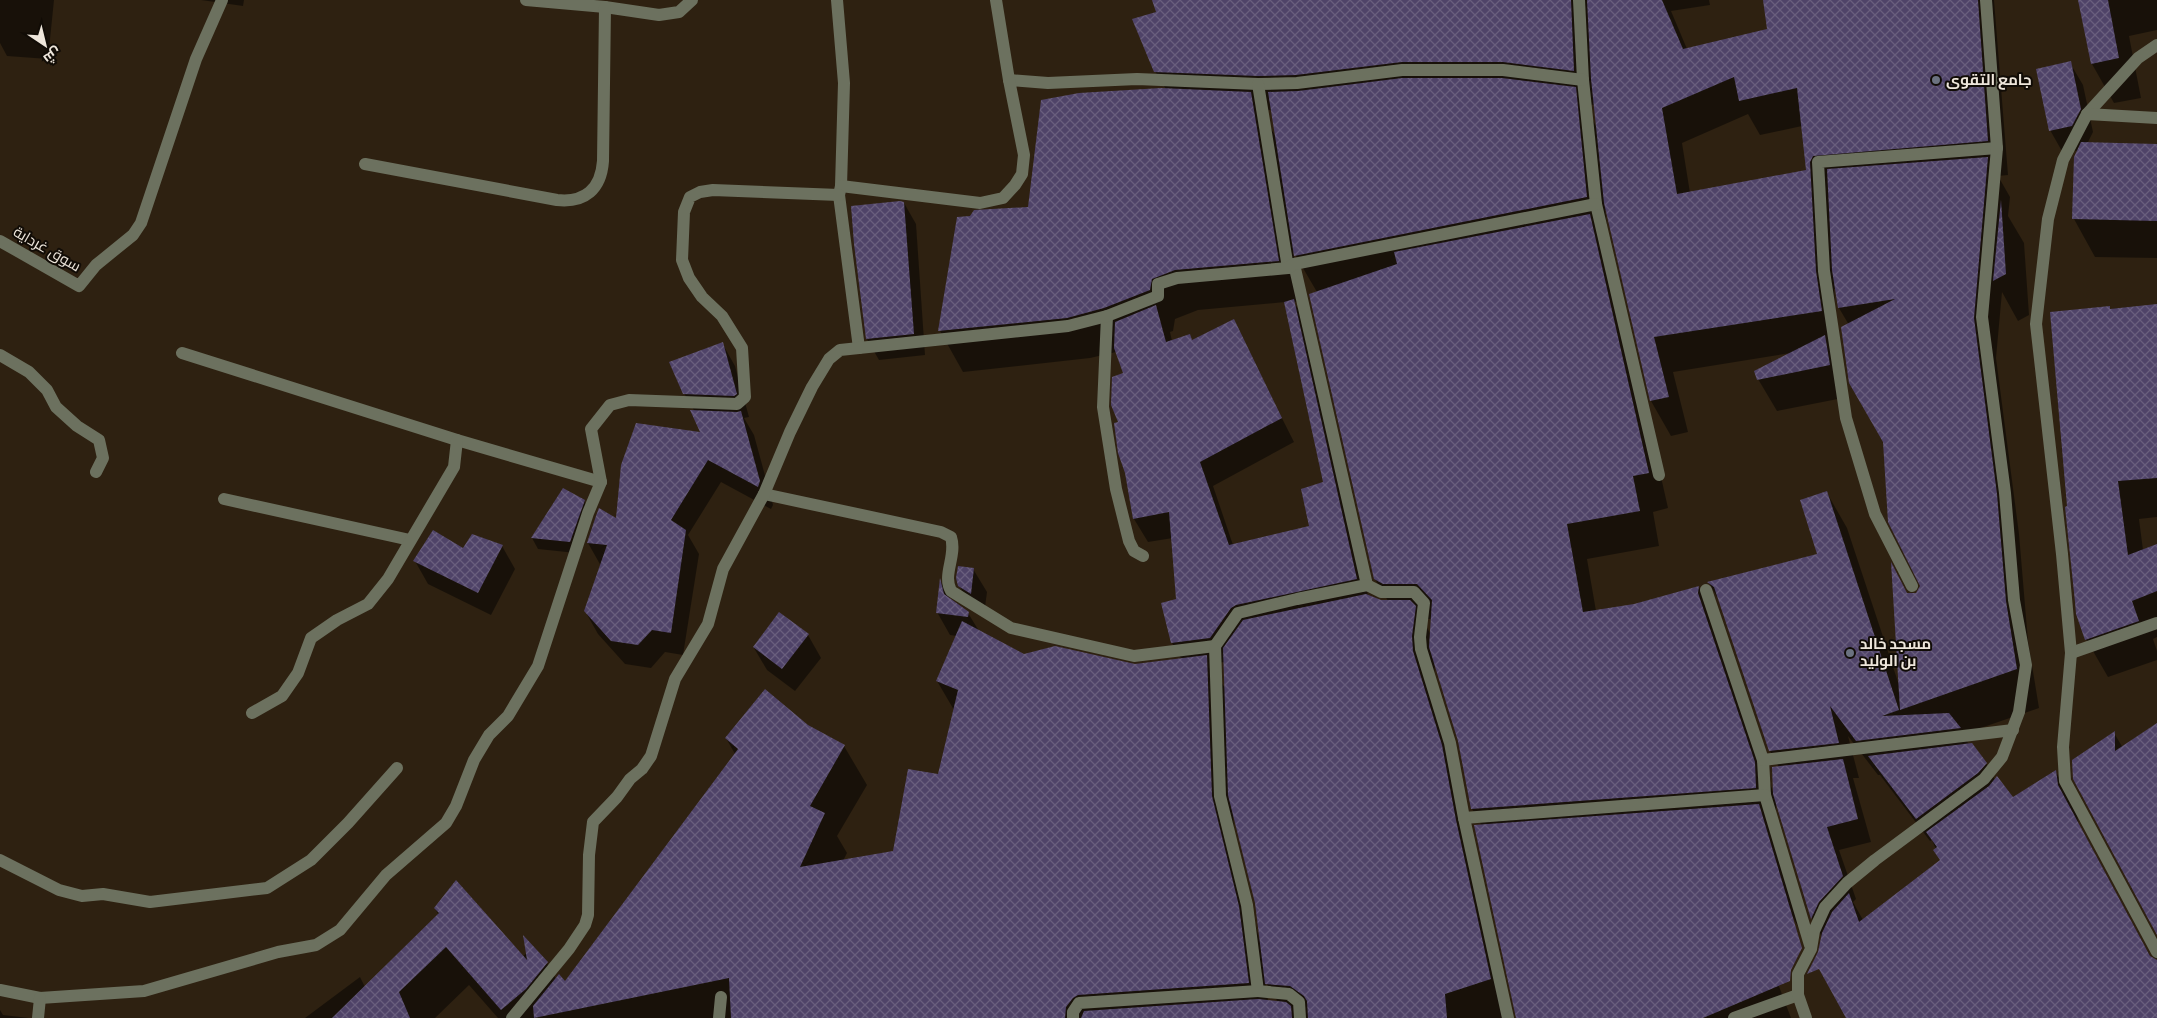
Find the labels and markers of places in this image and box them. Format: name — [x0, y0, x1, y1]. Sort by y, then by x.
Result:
place label: جامع التقوى — [1946, 71, 2032, 90]
marker: جامع التقوى — [1930, 74, 1942, 86]
place label: مسجد خالد بن الوليد — [1860, 635, 1931, 670]
marker: مسجد خالد بن الوليد — [1844, 647, 1856, 659]

